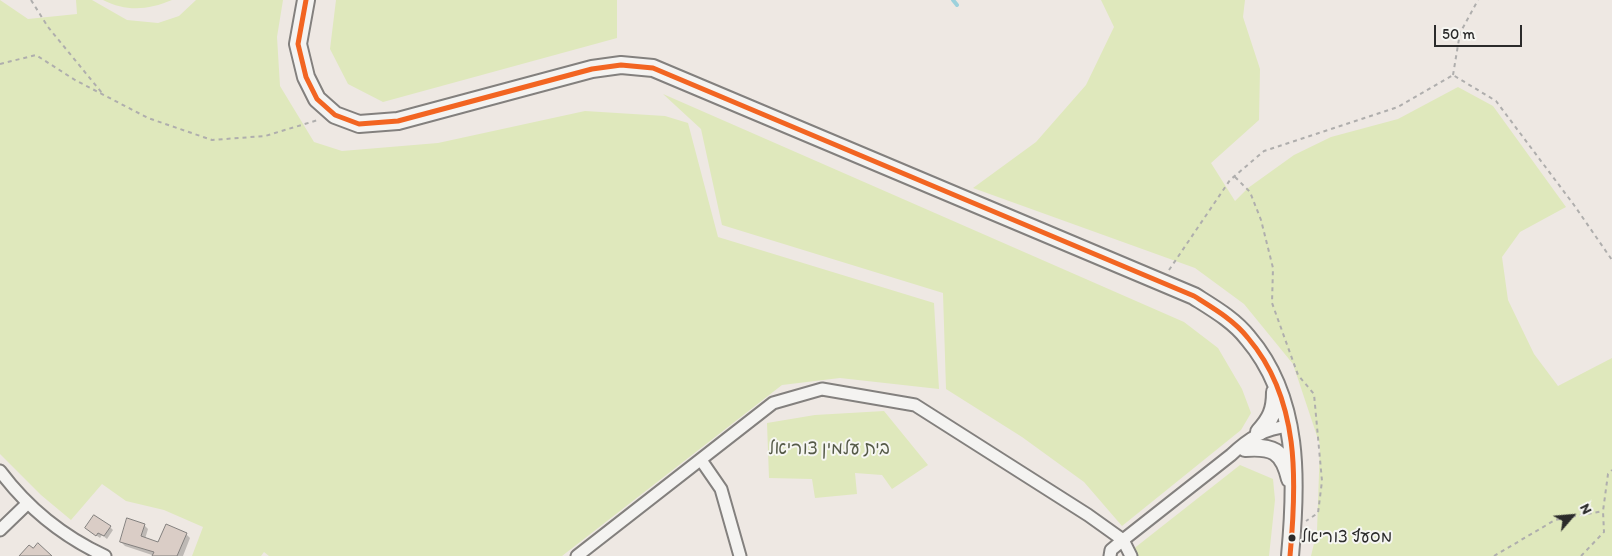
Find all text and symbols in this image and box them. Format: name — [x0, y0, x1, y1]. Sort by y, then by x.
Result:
scale bar — [1437, 15, 1524, 47]
text: 50 m — [1442, 25, 1475, 43]
park label: בית עלמין צוריאל — [768, 438, 890, 460]
north arrow — [1547, 491, 1597, 541]
text: N — [1576, 501, 1596, 517]
place label: מסעף צוריאל — [1301, 528, 1392, 548]
marker: מסעף צוריאל — [1287, 533, 1297, 543]

